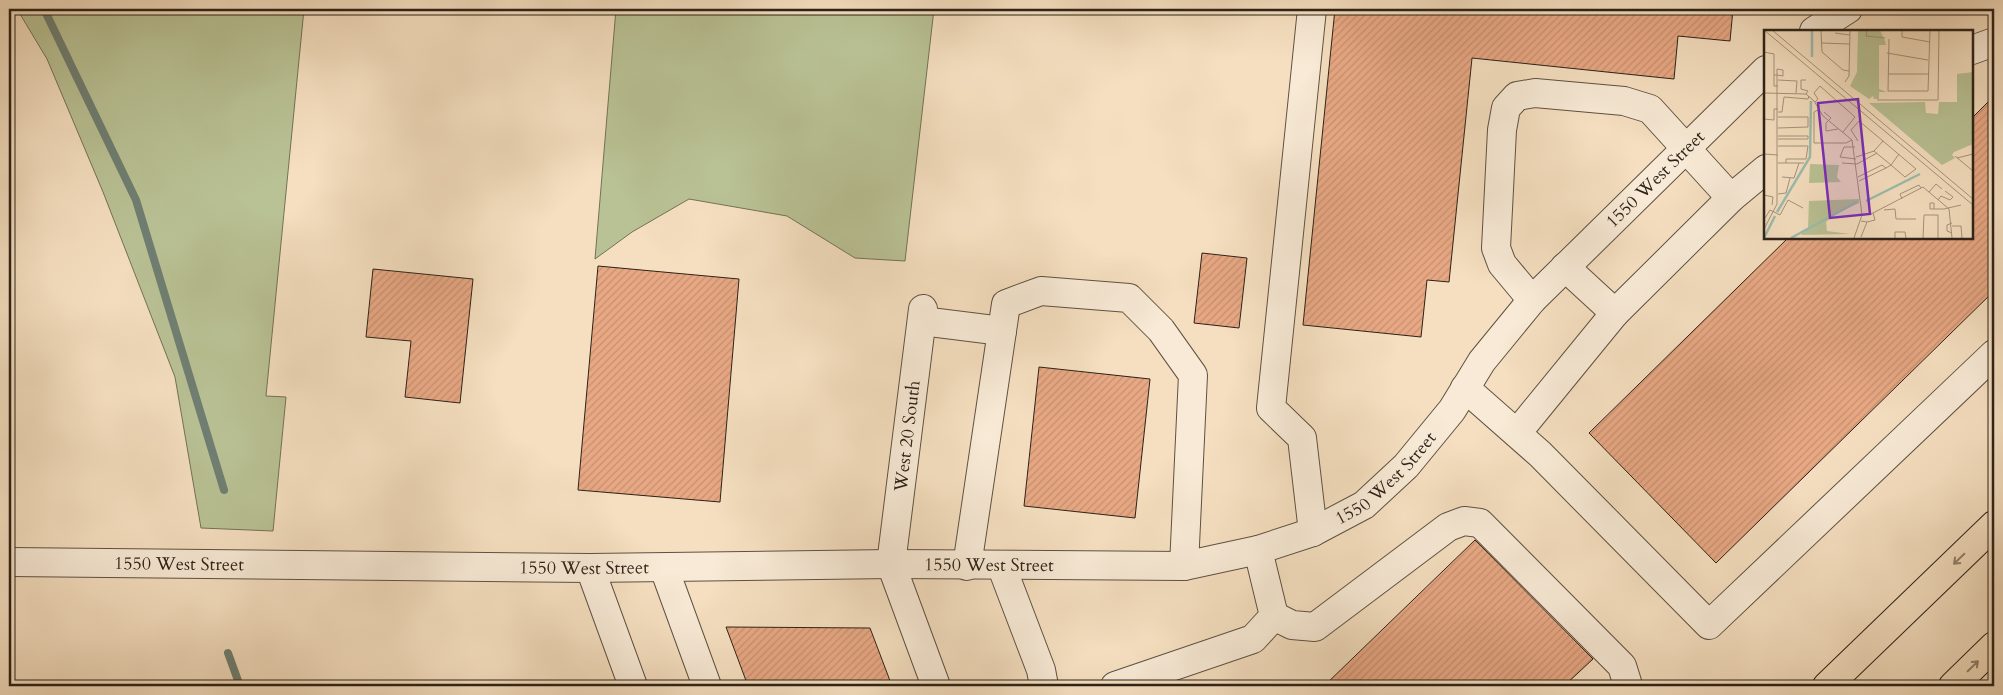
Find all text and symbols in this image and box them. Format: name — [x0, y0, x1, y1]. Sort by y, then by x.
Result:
inset map — [1764, 30, 1973, 239]
street label: 1550 West Street — [1600, 125, 1711, 234]
street label: West 20 South — [888, 379, 927, 494]
street label: 1550 West Street — [1331, 426, 1442, 531]
street label: 1550 West Street — [114, 551, 244, 577]
street label: 1550 West Street — [924, 552, 1054, 578]
one-way arrow — [1953, 553, 1965, 565]
street label: 1550 West Street — [519, 555, 649, 581]
one-way arrow — [1967, 660, 1980, 672]

